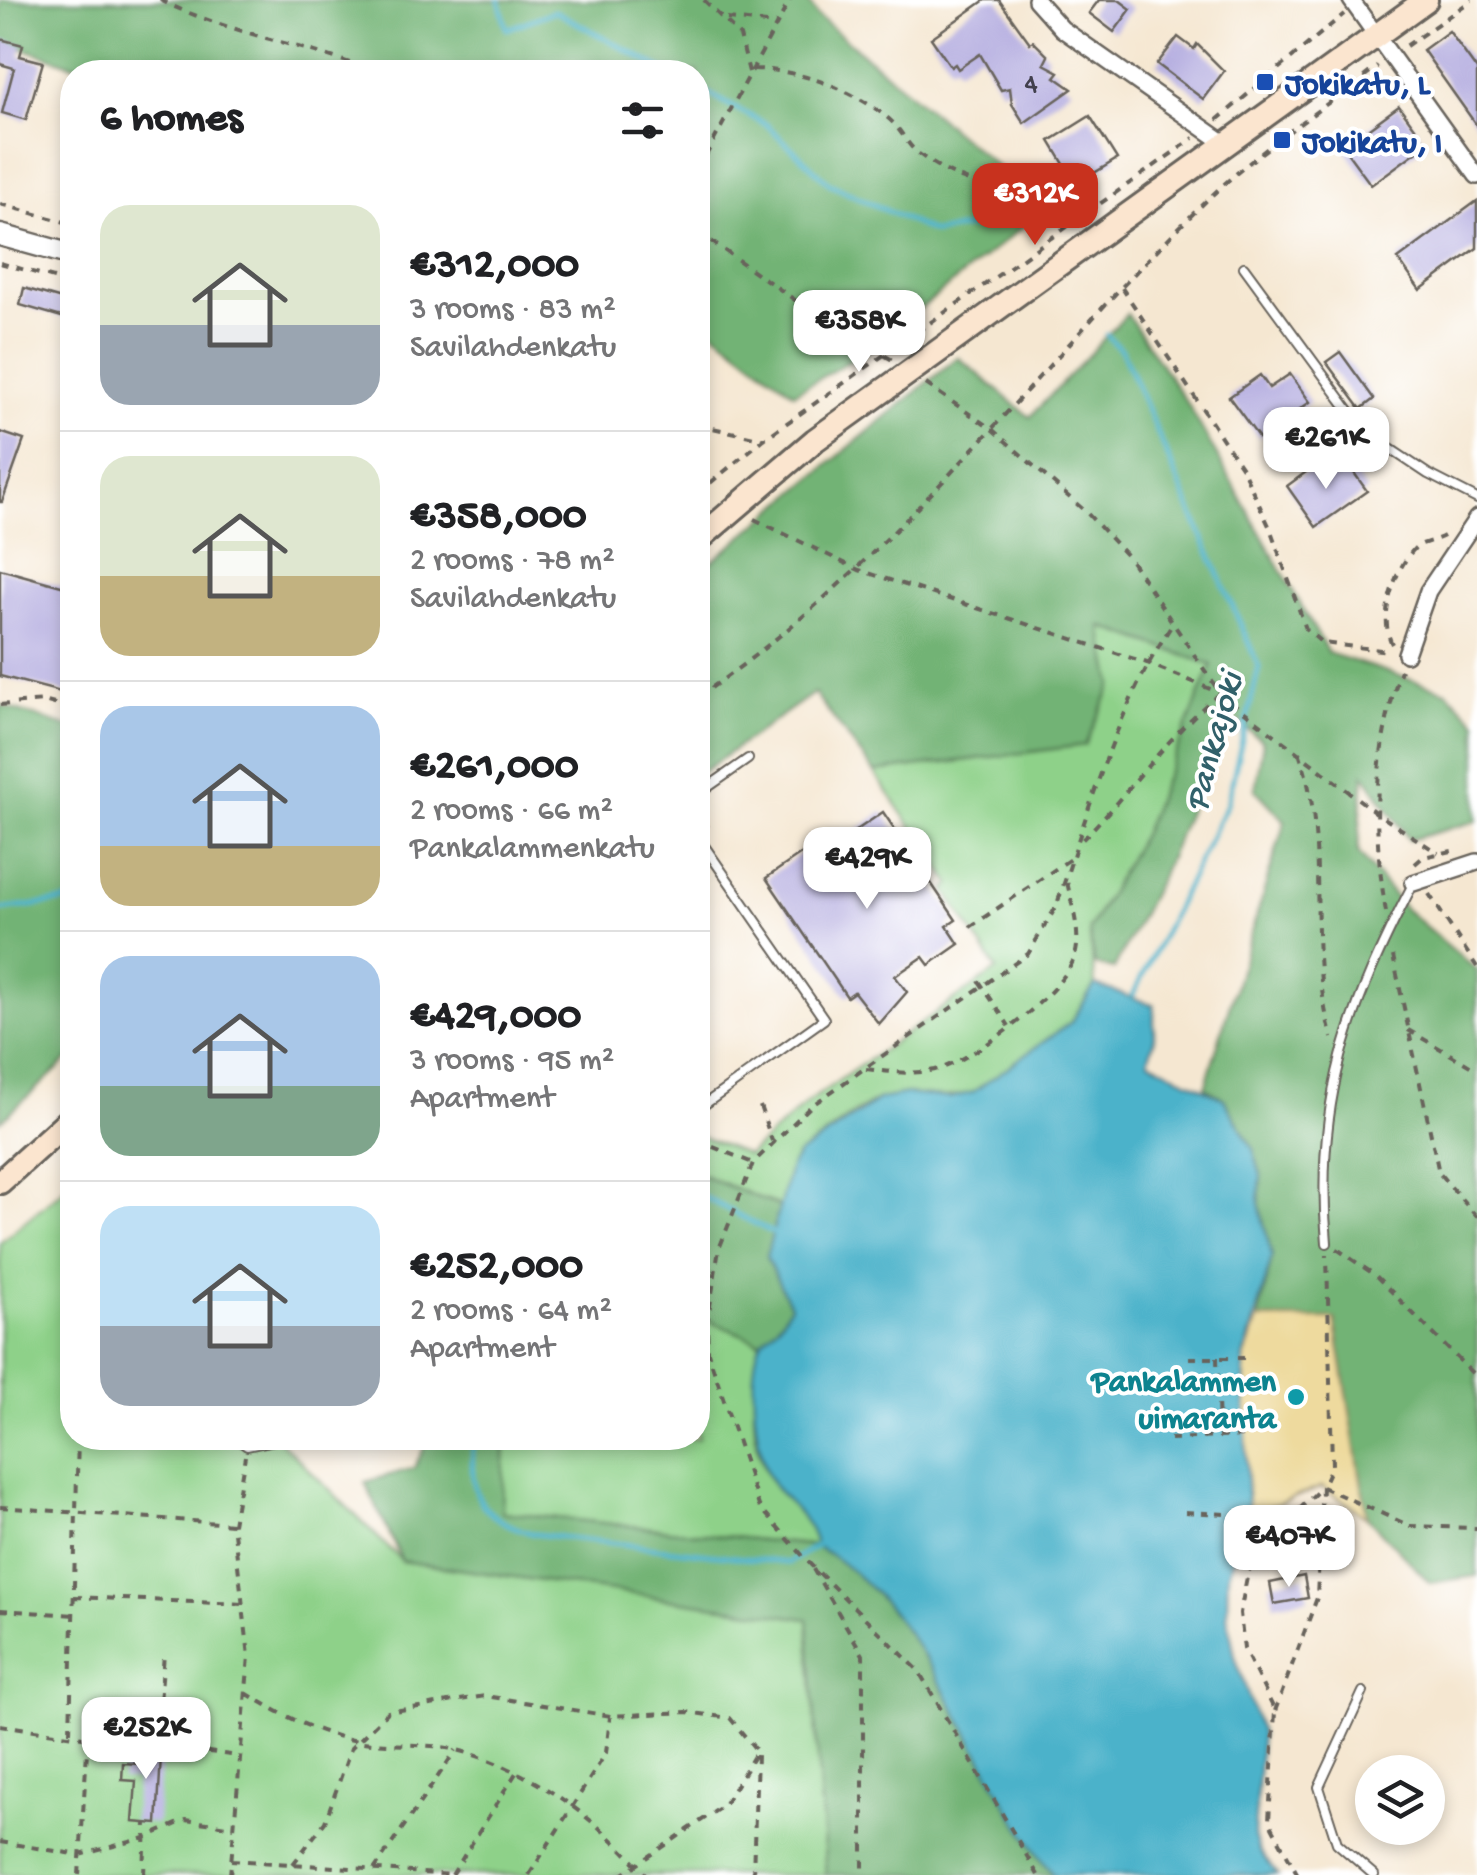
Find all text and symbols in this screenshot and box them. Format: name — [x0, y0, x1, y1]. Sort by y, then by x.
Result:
place label: Jokikatu, L — [1284, 68, 1432, 106]
house number: 4 — [1024, 69, 1038, 102]
marker: Jokikatu, L — [1254, 71, 1276, 93]
icon: filters — [615, 93, 670, 148]
text: 6 homes — [100, 96, 243, 145]
place label: Jokikatu, I — [1301, 126, 1442, 164]
marker: Jokikatu, I — [1271, 129, 1293, 151]
pin: €312K — [965, 163, 1105, 248]
text: €312K — [994, 176, 1076, 214]
text: €312,000 — [410, 243, 579, 292]
icon: home — [180, 245, 300, 365]
pin: €358K — [789, 290, 929, 375]
text: 3 rooms · 83 m² — [410, 292, 616, 330]
text: €358K — [815, 303, 903, 341]
text: Savilahdenkatu — [410, 330, 616, 368]
pin: €261K — [1256, 407, 1396, 492]
text: €261K — [1285, 420, 1367, 458]
text: €358,000 — [410, 494, 587, 543]
icon: home — [180, 496, 300, 616]
text: 2 rooms · 78 m² — [410, 543, 615, 581]
text: Savilahdenkatu — [410, 581, 616, 619]
water label: Pankajoki — [1178, 665, 1255, 816]
text: €261,000 — [410, 744, 579, 793]
icon: home — [180, 746, 300, 866]
text: 2 rooms · 66 m² — [410, 793, 613, 831]
pin: €429K — [797, 827, 937, 912]
text: Pankalammenkatu — [410, 831, 655, 869]
text: €429K — [825, 840, 909, 878]
text: €429,000 — [410, 994, 581, 1043]
icon: home — [180, 996, 300, 1116]
text: 3 rooms · 95 m² — [410, 1043, 614, 1081]
text: Apartment — [410, 1081, 554, 1119]
text: €252,000 — [410, 1244, 583, 1293]
icon: home — [180, 1246, 300, 1366]
text: 2 rooms · 64 m² — [410, 1293, 612, 1331]
text: Apartment — [410, 1331, 554, 1369]
place label: Pankalammen uimaranta — [1089, 1365, 1278, 1440]
marker: Pankalammen uimaranta — [1285, 1386, 1307, 1408]
pin: €407K — [1219, 1505, 1359, 1590]
text: €407K — [1246, 1518, 1332, 1556]
pin: €252K — [76, 1697, 216, 1782]
text: €252K — [104, 1710, 188, 1748]
map controls — [1355, 1755, 1445, 1845]
button: layers — [1355, 1755, 1445, 1845]

